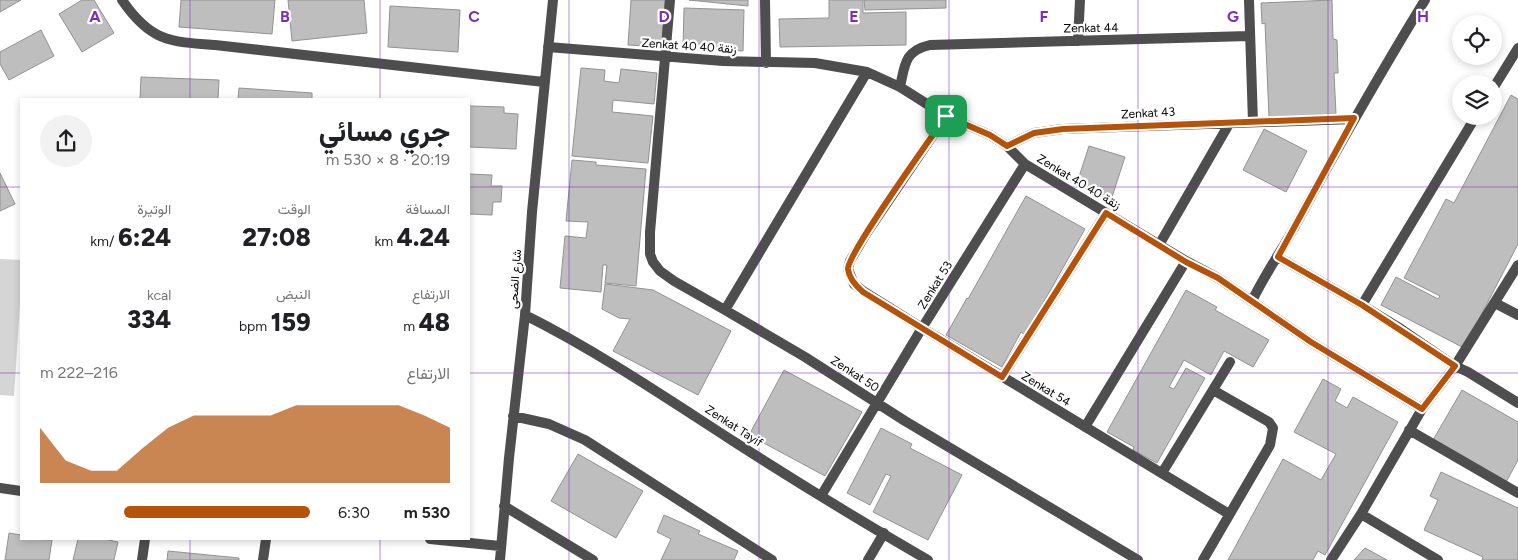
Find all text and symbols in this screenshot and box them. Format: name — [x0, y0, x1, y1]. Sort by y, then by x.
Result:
text: A — [89, 7, 101, 26]
text: B — [280, 7, 290, 26]
text: C — [468, 7, 480, 26]
text: D — [658, 7, 670, 26]
text: E — [849, 7, 859, 26]
text: F — [1040, 7, 1049, 26]
text: G — [1227, 7, 1239, 26]
text: H — [1417, 7, 1429, 26]
map controls — [1452, 15, 1502, 125]
button: locate — [1452, 15, 1502, 65]
street label: Zenkat 44 — [1063, 21, 1119, 35]
street label: Zenkat 40 زنقة 40 — [641, 36, 737, 57]
button: layers — [1452, 75, 1502, 125]
pin — [925, 95, 967, 137]
icon: arrive — [932, 102, 960, 130]
street label: Zenkat 43 — [1121, 105, 1175, 121]
text: جري مسائي — [319, 114, 450, 148]
button: share — [40, 115, 92, 167]
text: 20:19 · 8 × 530 m — [326, 150, 450, 169]
street label: Zenkat 40 زنقة 40 — [1034, 151, 1123, 213]
text: الوتيرة — [137, 201, 171, 218]
text: الوقت — [278, 201, 311, 218]
text: المسافة — [406, 201, 450, 218]
text: 6:24 — [118, 222, 171, 252]
text: 27:08 — [242, 222, 311, 252]
text: 4.24 — [397, 222, 450, 252]
text: /km — [90, 233, 118, 250]
text: km — [374, 233, 397, 250]
street label: شارع الضحى — [506, 249, 526, 309]
street label: Zenkat 53 — [915, 259, 955, 311]
text: النبض — [276, 286, 311, 303]
text: الارتفاع — [412, 286, 450, 303]
text: kcal — [147, 287, 171, 304]
text: 334 — [127, 304, 171, 334]
text: 159 — [271, 307, 311, 337]
text: 48 — [419, 307, 450, 337]
text: bpm — [239, 318, 271, 335]
text: m — [403, 318, 419, 335]
street label: Zenkat 50 — [828, 353, 882, 395]
text: 216–222 m — [40, 363, 118, 382]
text: الارتفاع — [407, 364, 450, 383]
street label: Zenkat 54 — [1019, 369, 1073, 409]
street label: Zenkat Tayif — [703, 402, 766, 450]
text: 6:30 — [338, 503, 370, 522]
text: 530 m — [404, 503, 450, 522]

